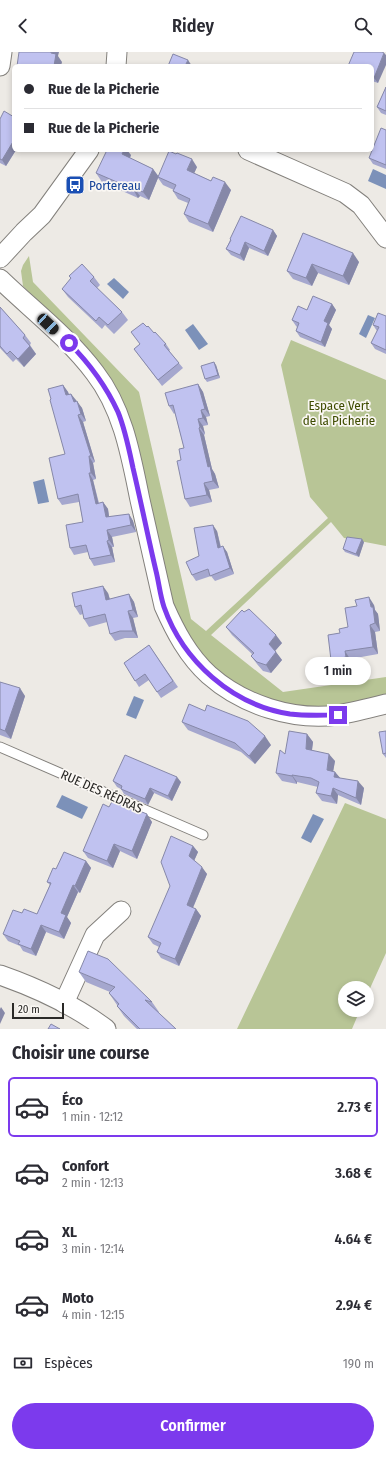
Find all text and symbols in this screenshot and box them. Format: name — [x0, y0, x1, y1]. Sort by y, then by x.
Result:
icon: back — [12, 15, 34, 37]
text: Ridey — [172, 15, 214, 37]
icon: search — [352, 15, 374, 37]
text: Rue de la Picherie — [48, 80, 159, 98]
text: Rue de la Picherie — [48, 119, 159, 137]
bus stop icon: Portereau — [64, 174, 86, 196]
place label: Portereau — [89, 178, 141, 193]
car — [35, 311, 61, 337]
route start — [60, 334, 78, 352]
park label: Espace Vert de la Picherie — [303, 398, 375, 428]
callout: 1 min — [305, 657, 371, 685]
text: 1 min — [324, 663, 352, 678]
route end — [329, 706, 347, 724]
street label: RUE DES RÉDRAS — [59, 767, 145, 816]
map controls — [338, 981, 374, 1017]
button: layers — [338, 981, 374, 1017]
scale bar — [12, 1001, 64, 1020]
text: 20 m — [18, 1003, 40, 1016]
text: Choisir une course — [12, 1042, 149, 1064]
icon: car — [14, 1089, 50, 1125]
text: Éco — [62, 1091, 83, 1109]
text: 2.73 € — [337, 1098, 372, 1116]
text: 1 min · 12:12 — [62, 1109, 123, 1124]
icon: car — [14, 1155, 50, 1191]
text: Confort — [62, 1157, 109, 1175]
text: 3.68 € — [335, 1164, 372, 1182]
text: 2 min · 12:13 — [62, 1175, 124, 1190]
icon: car — [14, 1221, 50, 1257]
text: XL — [62, 1223, 77, 1241]
text: 4.64 € — [335, 1230, 372, 1248]
text: 3 min · 12:14 — [62, 1241, 124, 1256]
icon: car — [14, 1287, 50, 1323]
text: Moto — [62, 1289, 94, 1307]
text: 2.94 € — [336, 1296, 372, 1314]
text: 4 min · 12:15 — [62, 1307, 124, 1322]
icon: cash — [12, 1352, 34, 1374]
text: Espèces — [44, 1354, 93, 1372]
text: 190 m — [343, 1356, 374, 1371]
button: Confirmer — [12, 1403, 374, 1449]

